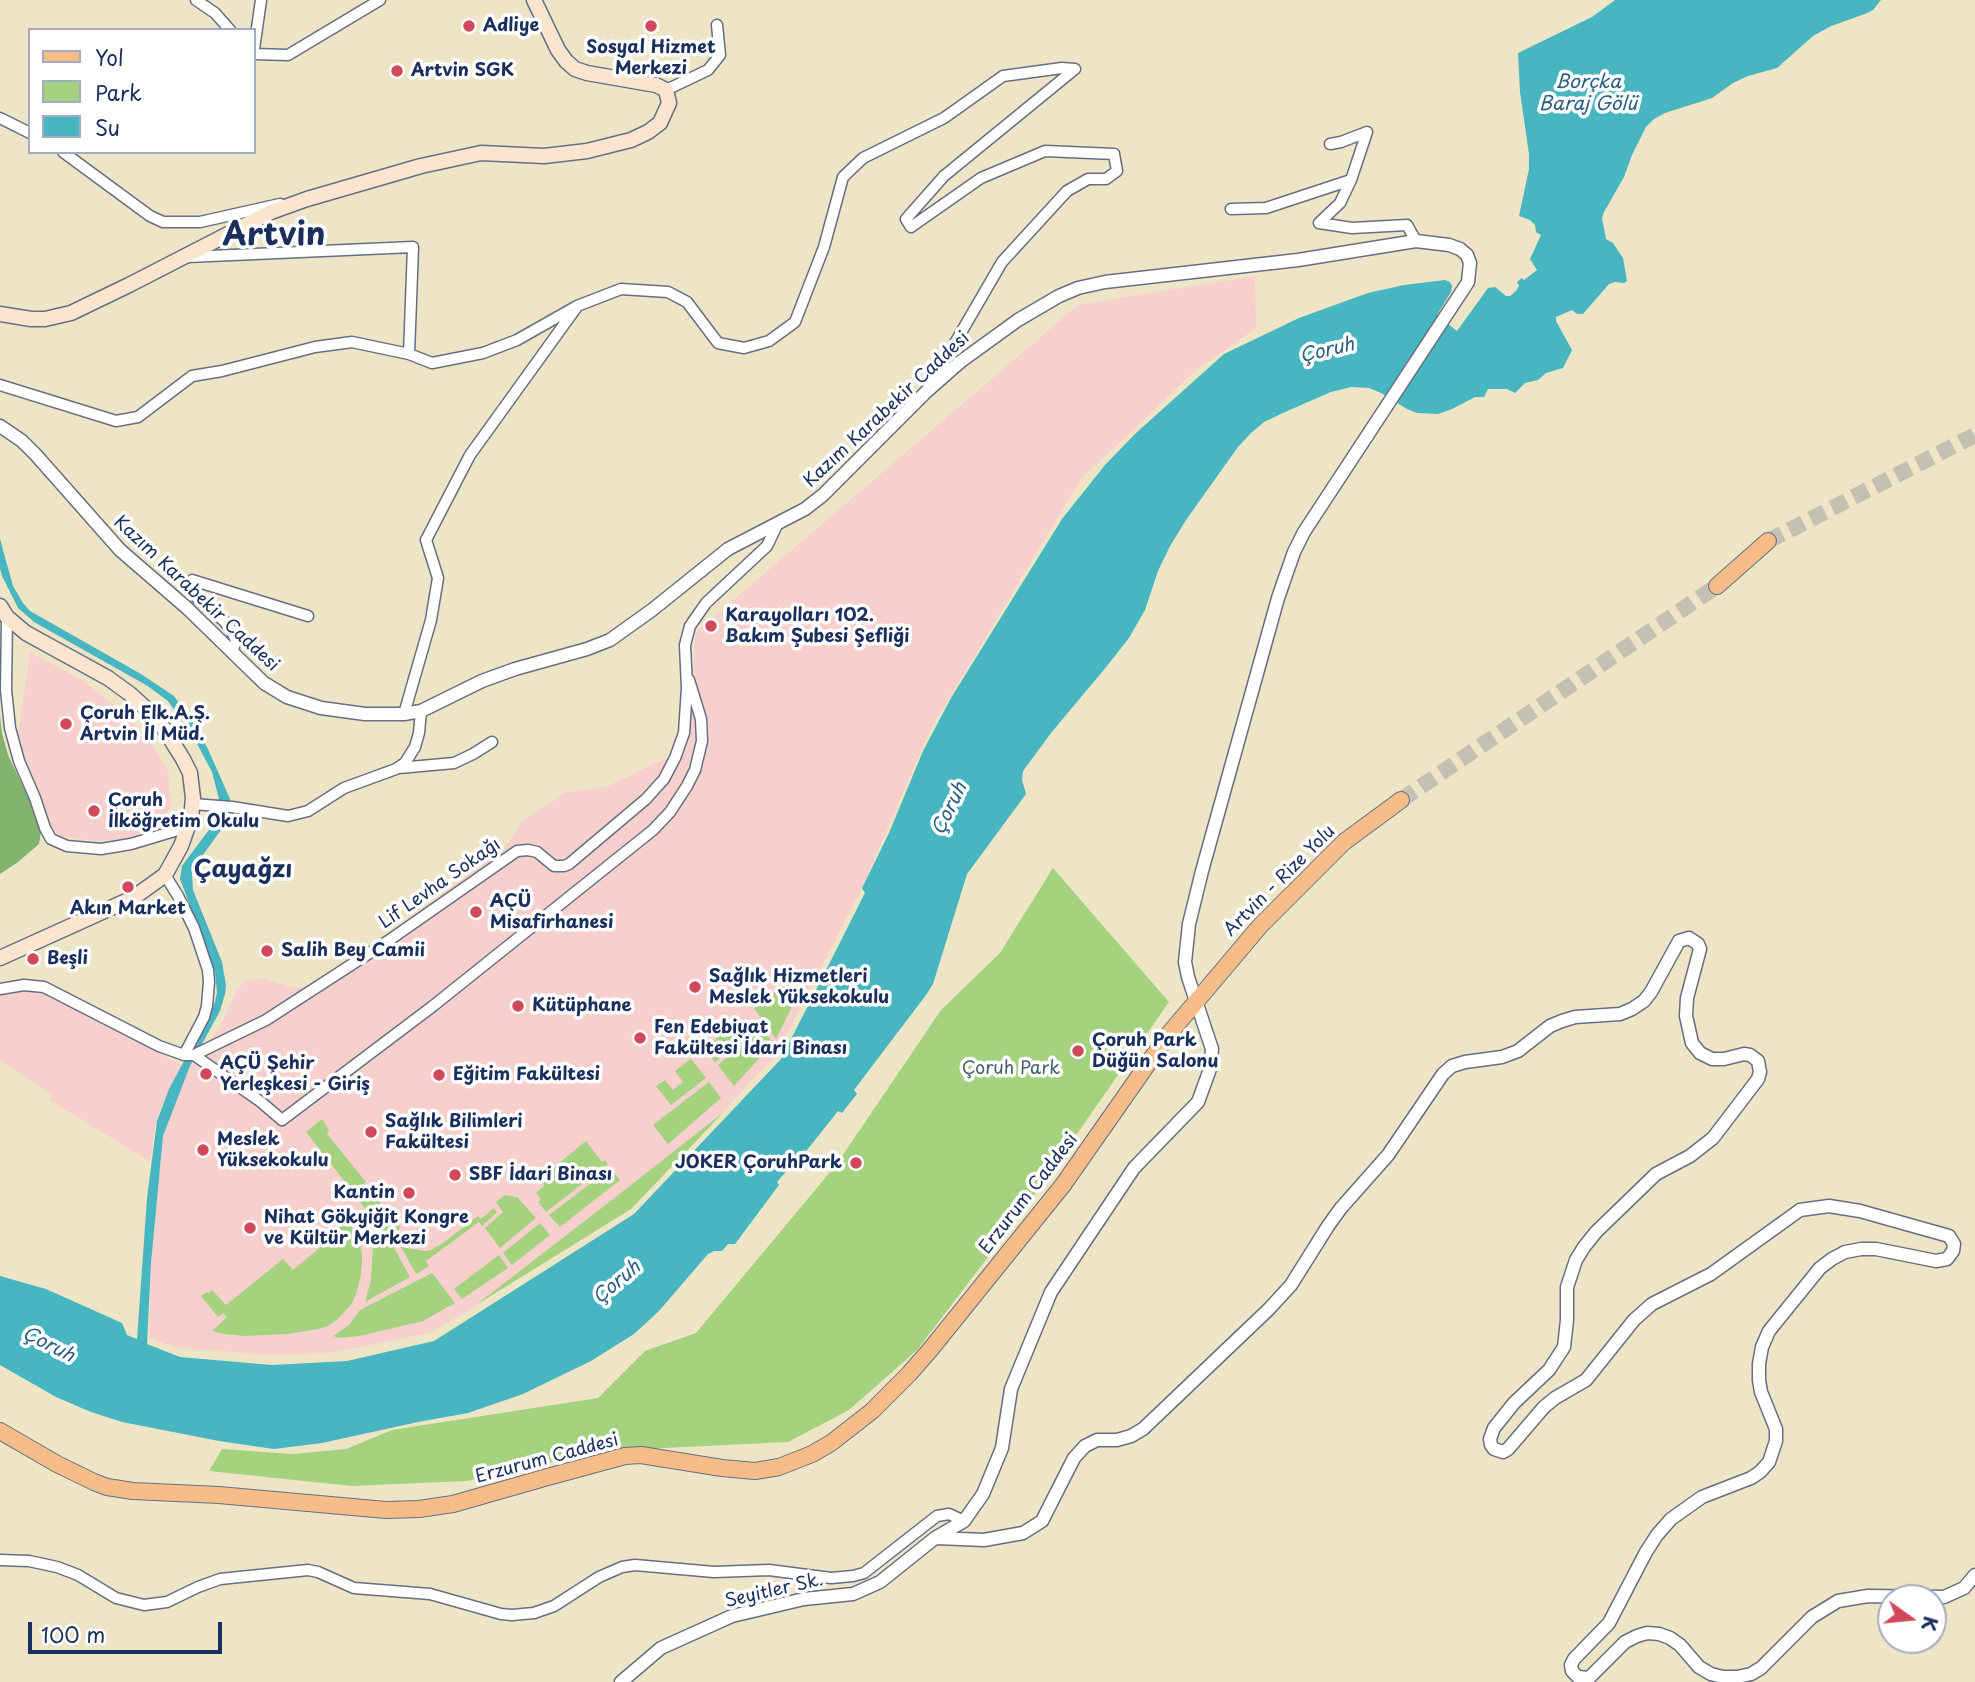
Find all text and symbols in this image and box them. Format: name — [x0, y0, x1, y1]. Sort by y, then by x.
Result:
place label: Adliye — [483, 15, 539, 37]
marker: Adliye — [461, 18, 477, 34]
marker: Sosyal Hizmet Merkezi — [643, 18, 659, 34]
legend — [28, 28, 256, 154]
place label: Sosyal Hizmet Merkezi — [586, 37, 716, 80]
text: Yol — [95, 41, 124, 73]
place label: Artvin SGK — [411, 60, 514, 82]
marker: Artvin SGK — [389, 63, 405, 79]
water label: Borçka Baraj Gölü — [1539, 72, 1637, 116]
text: Park — [95, 76, 142, 108]
text: Su — [95, 111, 120, 143]
district label: Artvin — [223, 217, 325, 255]
street label: Kazım Karabekir Caddesi — [800, 328, 974, 492]
water label: Çoruh — [1297, 334, 1357, 368]
street label: Kazım Karabekir Caddesi — [109, 512, 283, 676]
place label: Karayolları 102. Bakım Şubesi Şefliği — [725, 605, 909, 648]
marker: Karayolları 102. Bakım Şubesi Şefliği — [703, 618, 719, 634]
place label: Çoruh Elk.A.Ş. Artvin İl Müd. — [80, 703, 210, 746]
marker: Çoruh Elk.A.Ş. Artvin İl Müd. — [58, 716, 74, 732]
water label: Çoruh — [928, 779, 972, 839]
place label: Çoruh İlköğretim Okulu — [108, 790, 259, 832]
marker: Çoruh İlköğretim Okulu — [86, 803, 102, 819]
street label: Artvin - Rize Yolu — [1220, 821, 1340, 941]
street label: Lif Levha Sokağı — [375, 834, 505, 934]
district label: Çayağzı — [194, 856, 292, 884]
marker: Akın Market — [120, 879, 136, 895]
place label: AÇÜ Misafirhanesi — [490, 891, 613, 934]
place label: Akın Market — [70, 898, 186, 920]
marker: AÇÜ Misafirhanesi — [468, 904, 484, 920]
place label: Salih Bey Camii — [281, 940, 425, 962]
marker: Salih Bey Camii — [259, 943, 275, 959]
place label: Beşli — [47, 948, 88, 970]
marker: Beşli — [25, 951, 41, 967]
place label: Sağlık Hizmetleri Meslek Yüksekokulu — [709, 966, 889, 1009]
marker: Sağlık Hizmetleri Meslek Yüksekokulu — [687, 979, 703, 995]
place label: Kütüphane — [532, 995, 632, 1017]
marker: Kütüphane — [510, 998, 526, 1014]
place label: Fen Edebiyat Fakültesi İdari Binası — [654, 1017, 847, 1060]
marker: Fen Edebiyat Fakültesi İdari Binası — [632, 1030, 648, 1046]
place label: Çoruh Park Düğün Salonu — [1092, 1030, 1218, 1072]
marker: Çoruh Park Düğün Salonu — [1070, 1043, 1086, 1059]
place label: AÇÜ Şehir Yerleşkesi - Giriş — [220, 1053, 370, 1096]
park label: Çoruh Park — [962, 1058, 1060, 1080]
place label: Eğitim Fakültesi — [453, 1064, 600, 1086]
marker: AÇÜ Şehir Yerleşkesi - Giriş — [198, 1066, 214, 1082]
marker: Eğitim Fakültesi — [431, 1067, 447, 1083]
place label: Sağlık Bilimleri Fakültesi — [385, 1111, 523, 1154]
marker: Sağlık Bilimleri Fakültesi — [363, 1124, 379, 1140]
place label: Meslek Yüksekokulu — [217, 1129, 329, 1172]
street label: Erzurum Caddesi — [975, 1129, 1083, 1259]
marker: Meslek Yüksekokulu — [195, 1142, 211, 1158]
place label: JOKER ÇoruhPark — [675, 1152, 842, 1174]
marker: JOKER ÇoruhPark — [848, 1155, 864, 1171]
place label: SBF İdari Binası — [469, 1164, 612, 1186]
marker: SBF İdari Binası — [447, 1167, 463, 1183]
place label: Kantin — [334, 1182, 395, 1204]
marker: Kantin — [401, 1185, 417, 1201]
place label: Nihat Gökyiğit Kongre ve Kültür Merkezi — [264, 1207, 469, 1250]
marker: Nihat Gökyiğit Kongre ve Kültür Merkezi — [242, 1220, 258, 1236]
water label: Çoruh — [588, 1256, 646, 1310]
water label: Çoruh — [18, 1322, 78, 1368]
street label: Erzurum Caddesi — [473, 1430, 621, 1488]
street label: Seyitler Sk. — [723, 1569, 825, 1613]
north arrow — [1877, 1584, 1947, 1654]
scale bar — [32, 1608, 226, 1652]
text: K — [1915, 1614, 1946, 1634]
text: 100 m — [41, 1618, 105, 1650]

